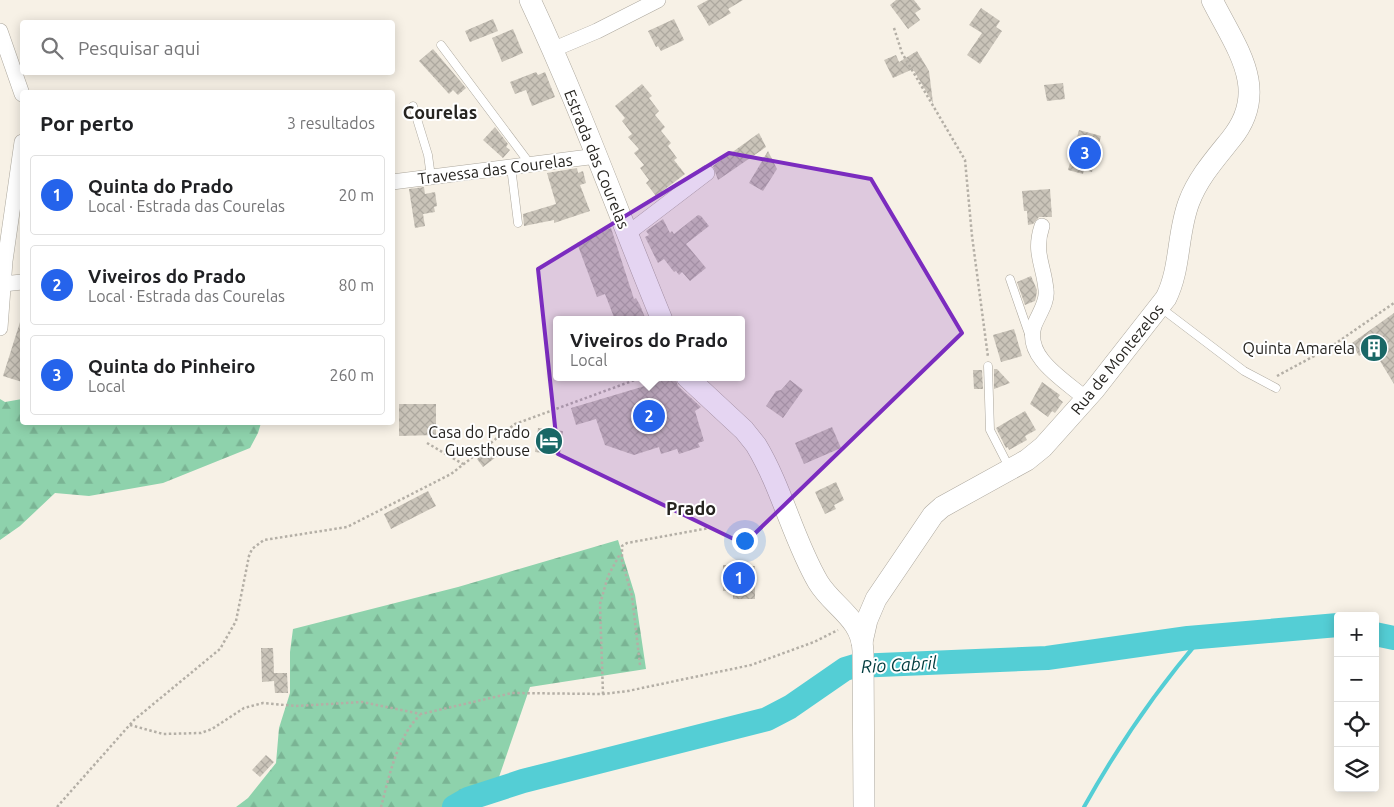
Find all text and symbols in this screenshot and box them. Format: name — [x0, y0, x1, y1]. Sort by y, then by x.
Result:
search box — [20, 20, 395, 75]
icon: search — [38, 34, 66, 62]
text: Pesquisar aqui — [78, 37, 200, 59]
street label: Estrada das Courelas — [561, 87, 633, 231]
district label: Courelas — [403, 102, 477, 122]
text: Por perto — [40, 111, 134, 135]
text: 3 resultados — [287, 114, 375, 132]
pin: 3 — [1069, 134, 1101, 172]
street label: Travessa das Courelas — [417, 151, 573, 187]
text: Quinta do Prado — [88, 175, 233, 197]
text: 1 — [52, 186, 62, 204]
text: 20 m — [338, 186, 374, 204]
text: Local · Estrada das Courelas — [88, 197, 285, 215]
text: Viveiros do Prado — [88, 265, 246, 287]
text: 2 — [52, 276, 62, 294]
text: 80 m — [338, 276, 374, 294]
text: Local · Estrada das Courelas — [88, 287, 285, 305]
street label: Rua de Montezelos — [1067, 300, 1167, 418]
popup — [553, 316, 745, 381]
text: Viveiros do Prado — [570, 329, 728, 351]
building icon: Quinta Amarela — [1359, 333, 1389, 363]
place label: Quinta Amarela — [1243, 339, 1355, 357]
text: Local — [570, 351, 607, 369]
text: Quinta do Pinheiro — [88, 355, 255, 377]
text: 3 — [52, 366, 62, 384]
text: 260 m — [329, 366, 374, 384]
text: Local — [88, 377, 125, 395]
pin: 2 — [633, 397, 665, 435]
place label: Casa do Prado Guesthouse — [428, 423, 530, 459]
hotel icon: Casa do Prado Guesthouse — [534, 426, 564, 456]
district label: Prado — [666, 498, 716, 518]
your location — [732, 528, 758, 554]
pin: 1 — [723, 559, 755, 597]
map controls — [1334, 612, 1379, 792]
button: + — [1334, 612, 1379, 657]
water label: Rio Cabril — [860, 652, 938, 676]
button: − — [1334, 657, 1379, 702]
button: locate — [1334, 702, 1379, 747]
button: layers — [1334, 747, 1379, 792]

